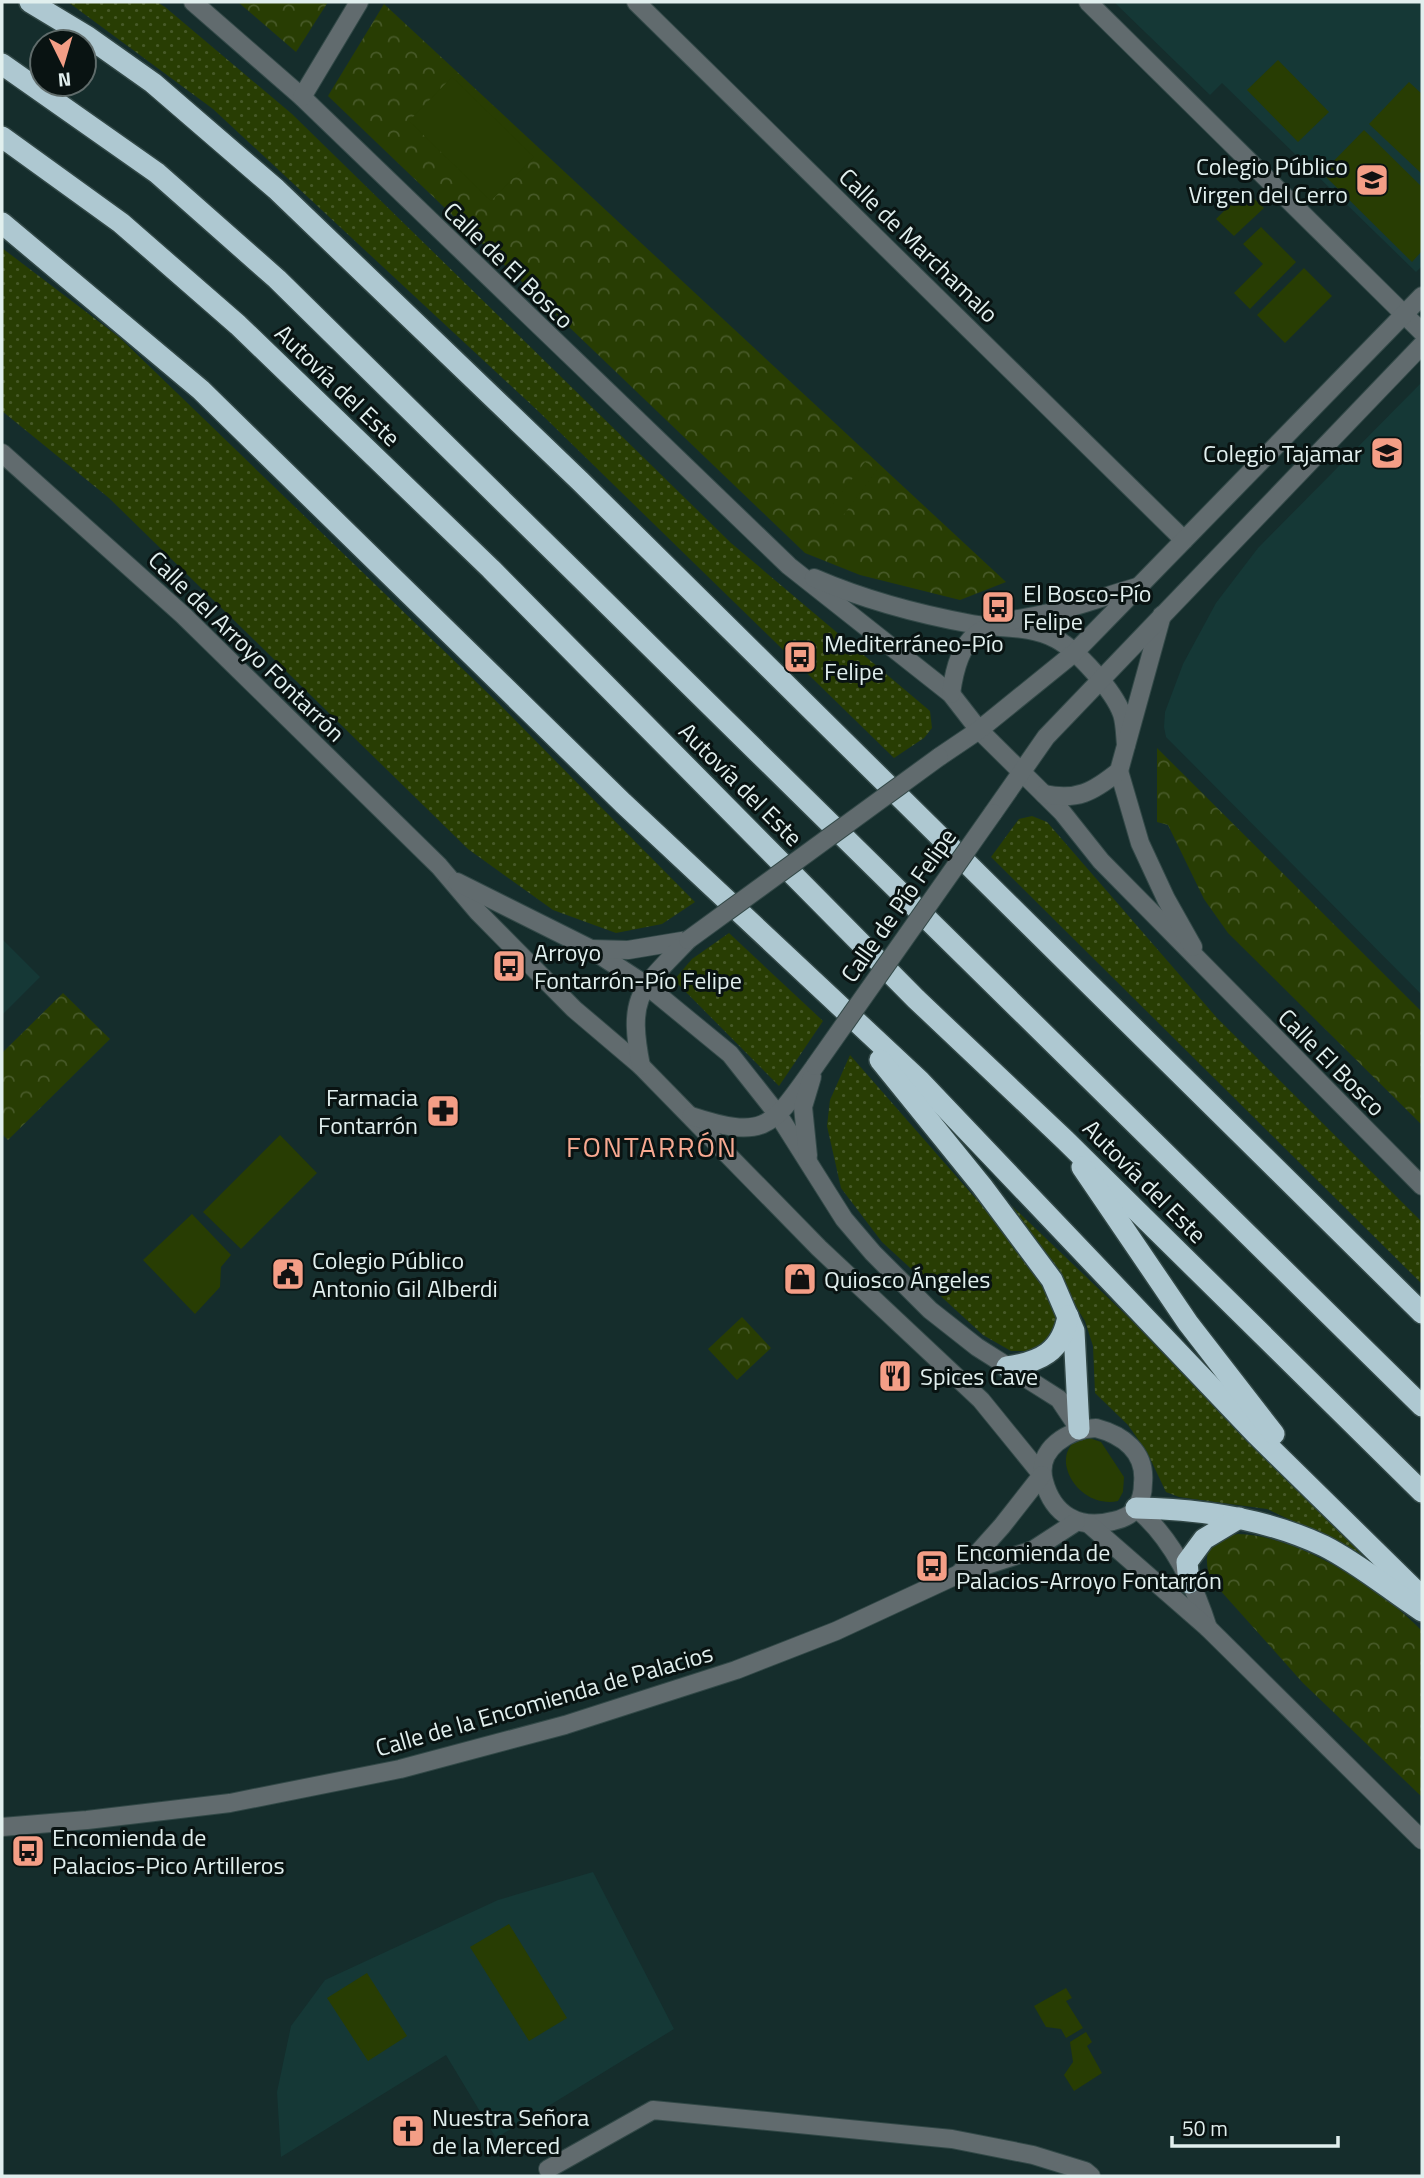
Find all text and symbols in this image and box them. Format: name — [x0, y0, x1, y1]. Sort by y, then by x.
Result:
north arrow — [28, 28, 98, 98]
text: N — [57, 65, 72, 95]
place label: Colegio Público Virgen del Cerro — [1188, 148, 1348, 212]
street label: Calle de Marchamalo — [831, 159, 1007, 331]
school or university icon: Colegio Público Virgen del Cerro — [1353, 161, 1391, 199]
street label: Calle de El Bosco — [436, 193, 582, 337]
street label: Autovía del Este — [267, 316, 409, 454]
school or university icon: Colegio Tajamar — [1368, 434, 1406, 472]
place label: Colegio Tajamar — [1203, 435, 1362, 471]
street label: Calle del Arroyo Fontarrón — [140, 542, 354, 750]
place label: El Bosco-Pío Felipe — [1023, 575, 1151, 639]
bus stop icon: El Bosco-Pío Felipe — [979, 588, 1017, 626]
place label: Mediterráneo-Pío Felipe — [824, 625, 1004, 689]
bus stop icon: Mediterráneo-Pío Felipe — [781, 638, 819, 676]
street label: Autovía del Este — [671, 714, 811, 854]
street label: Calle de Pío Felipe — [831, 821, 965, 989]
place label: Arroyo Fontarrón-Pío Felipe — [534, 934, 742, 998]
bus stop icon: Arroyo Fontarrón-Pío Felipe — [490, 947, 528, 985]
street label: Calle El Bosco — [1270, 1000, 1394, 1124]
place label: Farmacia Fontarrón — [318, 1079, 418, 1143]
pharmacy icon: Farmacia Fontarrón — [424, 1092, 462, 1130]
street label: Autovía del Este — [1075, 1111, 1215, 1251]
district label: FONTARRÓN — [566, 1125, 738, 1168]
place label: Colegio Público Antonio Gil Alberdi — [312, 1242, 498, 1306]
public building icon: Colegio Público Antonio Gil Alberdi — [269, 1255, 307, 1293]
shop icon: Quiosco Ángeles — [781, 1260, 819, 1298]
place label: Quiosco Ángeles — [824, 1261, 990, 1297]
restaurant icon: Spices Cave — [876, 1357, 914, 1395]
place label: Spices Cave — [920, 1358, 1038, 1394]
place label: Encomienda de Palacios-Arroyo Fontarrón — [956, 1534, 1222, 1598]
bus stop icon: Encomienda de Palacios-Arroyo Fontarrón — [913, 1547, 951, 1585]
street label: Calle de la Encomienda de Palacios — [371, 1635, 717, 1765]
place label: Encomienda de Palacios-Pico Artilleros — [52, 1819, 285, 1883]
bus stop icon: Encomienda de Palacios-Pico Artilleros — [9, 1832, 47, 1870]
place label: Nuestra Señora de la Merced — [432, 2099, 589, 2163]
scale bar — [1172, 2104, 1338, 2148]
church icon: Nuestra Señora de la Merced — [389, 2112, 427, 2150]
text: 50 m — [1182, 2112, 1228, 2144]

